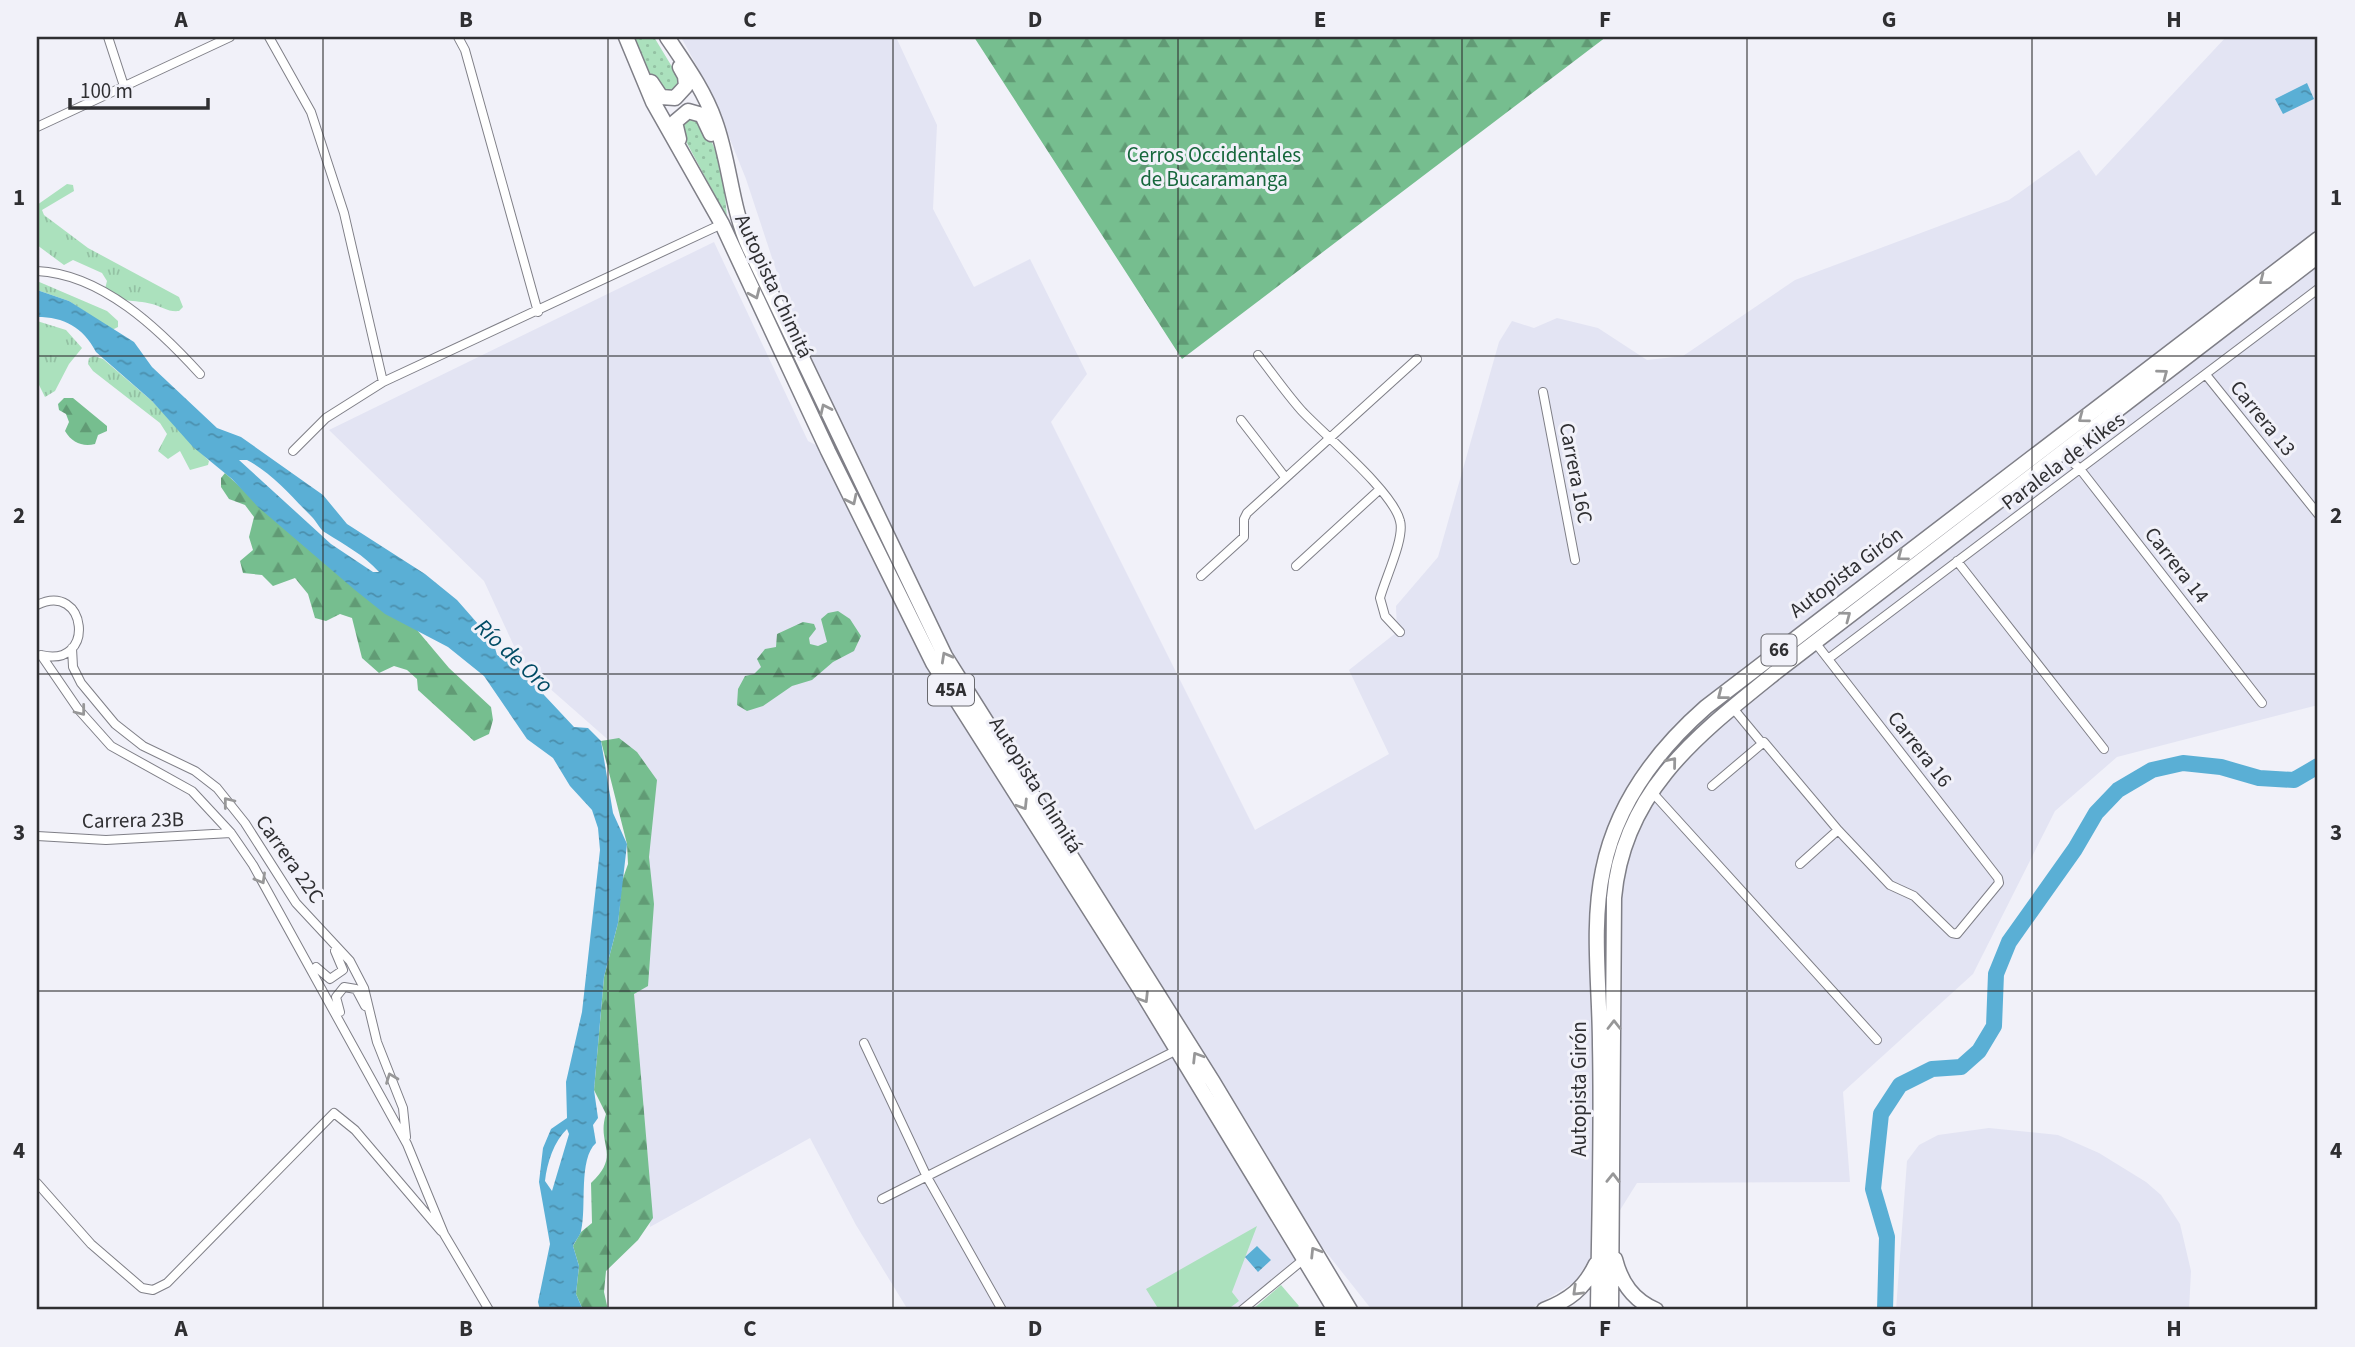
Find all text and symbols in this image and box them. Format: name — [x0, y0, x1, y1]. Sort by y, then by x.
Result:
text: A — [173, 3, 188, 36]
text: B — [459, 3, 473, 36]
text: C — [743, 3, 757, 36]
text: D — [1028, 3, 1042, 36]
text: E — [1314, 3, 1326, 36]
text: F — [1599, 3, 1611, 36]
text: G — [1882, 3, 1896, 36]
text: H — [2166, 3, 2182, 36]
scale bar — [70, 66, 208, 110]
text: 100 m — [80, 76, 133, 106]
park label: Cerros Occidentales de Bucaramanga — [1127, 140, 1301, 194]
text: 1 — [13, 181, 25, 214]
text: 1 — [2330, 181, 2342, 214]
street label: Autopista Chimitá — [727, 209, 821, 363]
one-way arrow — [2259, 272, 2272, 285]
one-way arrow — [747, 287, 761, 300]
one-way arrow — [2156, 370, 2168, 383]
street label: Carrera 13 — [2223, 374, 2303, 462]
one-way arrow — [819, 403, 833, 416]
street label: Paralela de Kikes — [1995, 404, 2131, 517]
one-way arrow — [2078, 410, 2091, 422]
street label: Carrera 16C — [1552, 420, 1600, 526]
one-way arrow — [844, 493, 858, 505]
text: 2 — [13, 499, 25, 532]
text: 2 — [2330, 499, 2342, 532]
street label: Autopista Girón — [1783, 519, 1909, 625]
street label: Carrera 14 — [2138, 520, 2216, 610]
one-way arrow — [1897, 547, 1910, 560]
water label: Río de Oro — [467, 611, 561, 701]
one-way arrow — [1838, 612, 1851, 625]
road number: 66 — [1762, 635, 1796, 666]
one-way arrow — [941, 652, 955, 664]
road number: 45A — [928, 674, 974, 706]
one-way arrow — [1717, 686, 1730, 699]
one-way arrow — [72, 703, 85, 715]
street label: Carrera 16 — [1881, 704, 1959, 794]
street label: Autopista Chimitá — [982, 711, 1090, 859]
one-way arrow — [1664, 758, 1677, 770]
one-way arrow — [1015, 797, 1028, 810]
one-way arrow — [223, 798, 236, 810]
street label: Carrera 23B — [82, 804, 184, 836]
street label: Carrera 22C — [249, 809, 331, 909]
text: 3 — [13, 816, 25, 849]
text: 3 — [2330, 816, 2342, 849]
one-way arrow — [253, 871, 266, 884]
one-way arrow — [1136, 990, 1149, 1003]
one-way arrow — [1606, 1019, 1622, 1029]
street label: Autopista Girón — [1564, 1021, 1594, 1157]
one-way arrow — [1193, 1052, 1206, 1065]
one-way arrow — [386, 1072, 400, 1084]
text: 4 — [13, 1134, 25, 1167]
text: 4 — [2330, 1134, 2342, 1167]
one-way arrow — [1605, 1172, 1620, 1183]
one-way arrow — [1311, 1246, 1324, 1259]
one-way arrow — [1572, 1283, 1585, 1296]
text: A — [173, 1312, 188, 1345]
text: B — [459, 1312, 473, 1345]
text: C — [743, 1312, 757, 1345]
text: D — [1028, 1312, 1042, 1345]
text: E — [1314, 1312, 1326, 1345]
text: F — [1599, 1312, 1611, 1345]
text: G — [1882, 1312, 1896, 1345]
text: H — [2166, 1312, 2182, 1345]

